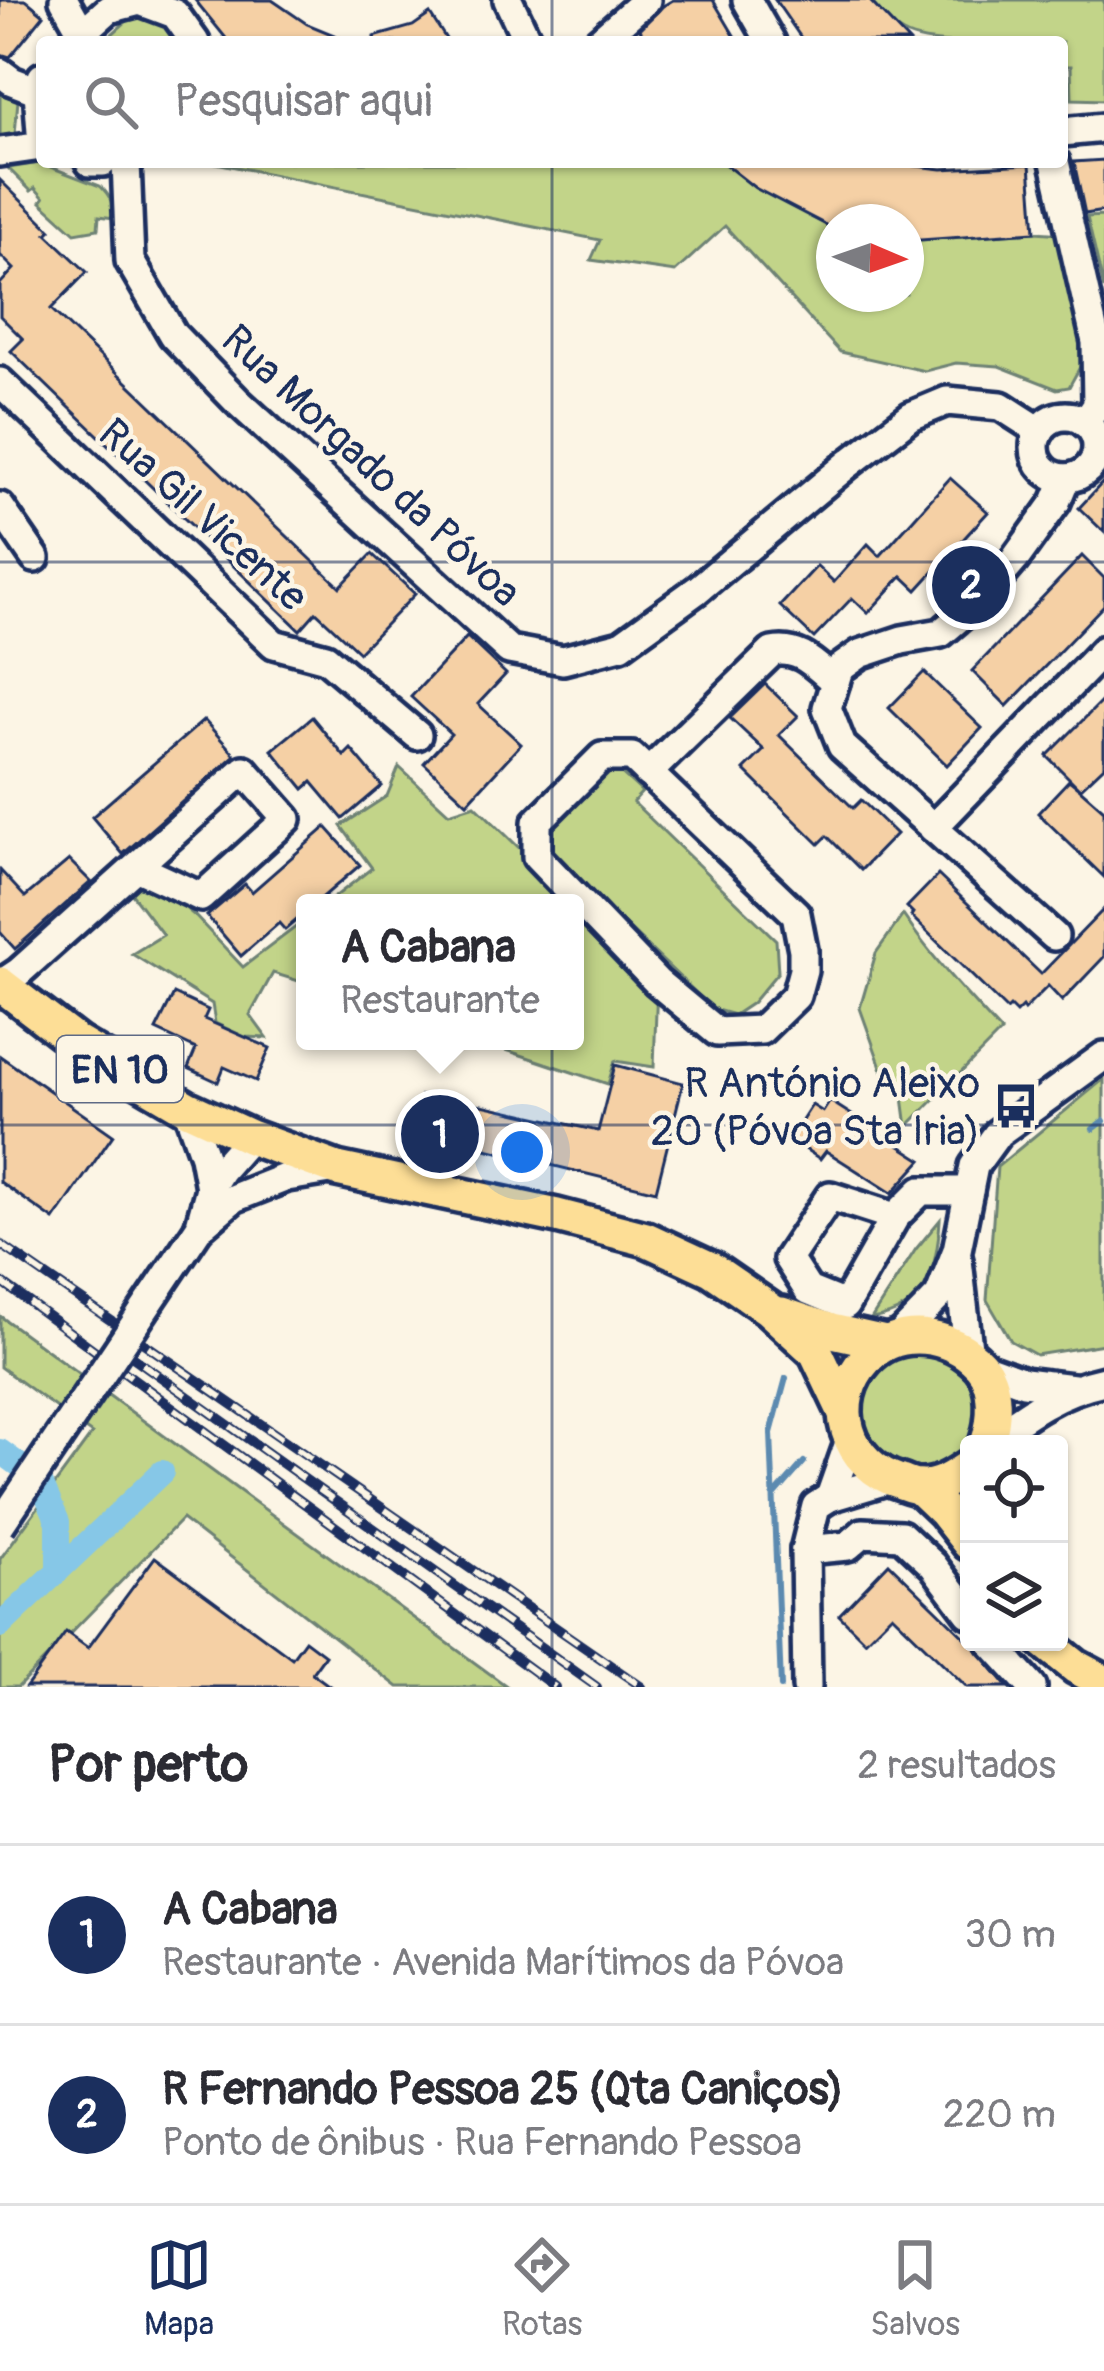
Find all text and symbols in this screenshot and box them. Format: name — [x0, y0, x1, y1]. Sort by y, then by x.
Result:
search box — [36, 36, 1068, 168]
icon: search — [78, 69, 144, 135]
text: Pesquisar aqui — [174, 74, 432, 130]
north arrow — [816, 204, 924, 312]
street label: Rua Morgado da Póvoa — [210, 314, 531, 619]
street label: Rua Gil Vicente — [87, 408, 318, 623]
pin: 2 — [932, 540, 1010, 630]
popup — [296, 894, 584, 1050]
text: A Cabana — [340, 920, 516, 976]
text: Restaurante — [340, 976, 540, 1025]
road number: EN 10 — [57, 1036, 183, 1102]
place label: R António Aleixo 20 (Póvoa Sta Iria) — [650, 1058, 980, 1158]
bus stop icon: R António Aleixo 20 (Póvoa Sta Iria) — [991, 1081, 1041, 1131]
pin: 1 — [401, 1089, 479, 1179]
your location — [492, 1122, 552, 1182]
map controls — [960, 1435, 1068, 1651]
button: locate — [960, 1435, 1068, 1543]
button: layers — [960, 1543, 1068, 1651]
text: Por perto — [48, 1733, 248, 1797]
text: 2 resultados — [857, 1741, 1056, 1790]
text: A Cabana — [162, 1882, 338, 1938]
text: 1 — [79, 1910, 95, 1959]
text: 30 m — [965, 1910, 1056, 1959]
text: Restaurante · Avenida Marítimos da Póvoa — [162, 1938, 844, 1987]
text: R Fernando Pessoa 25 (Qta Caniços) — [162, 2062, 844, 2118]
text: 2 — [76, 2090, 98, 2139]
text: 220 m — [943, 2090, 1056, 2139]
text: Ponto de ônibus · Rua Fernando Pessoa — [162, 2118, 802, 2167]
tab: Mapa — [144, 2232, 214, 2345]
tab: Rotas — [502, 2232, 582, 2345]
tab: Salvos — [870, 2232, 960, 2345]

